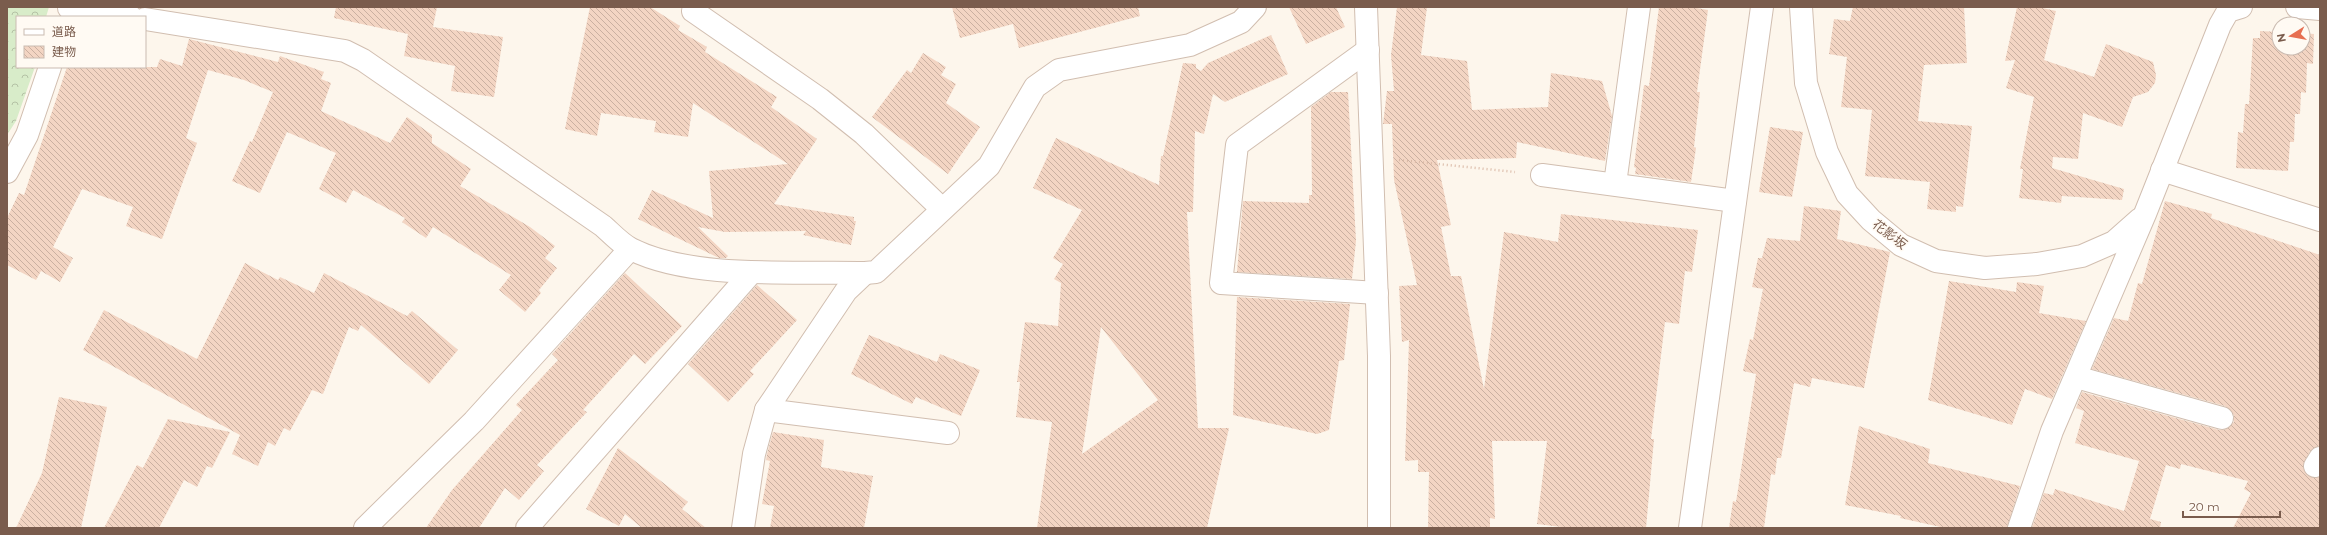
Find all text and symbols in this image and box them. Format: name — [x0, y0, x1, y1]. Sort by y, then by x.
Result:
legend — [16, 16, 146, 68]
north arrow — [2271, 16, 2311, 56]
text: 道路 — [52, 24, 76, 39]
text: N — [2273, 32, 2289, 44]
text: 建物 — [52, 44, 76, 59]
street label: 花影坂 — [1870, 216, 1910, 252]
scale bar — [2183, 493, 2280, 519]
text: 20 m — [2189, 499, 2220, 514]

